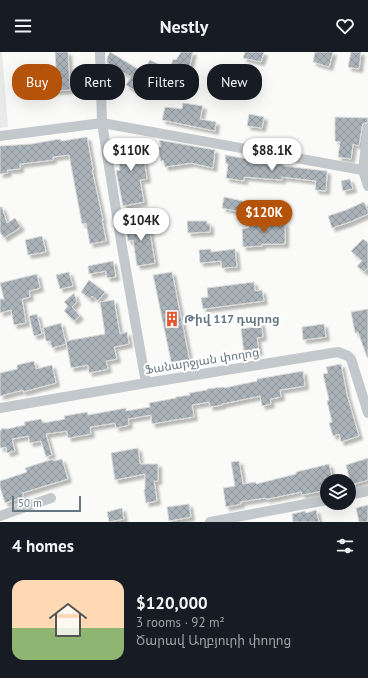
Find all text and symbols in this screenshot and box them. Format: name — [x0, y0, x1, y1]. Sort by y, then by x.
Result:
icon: menu — [12, 15, 34, 37]
text: Nestly — [160, 15, 208, 38]
icon: heart — [334, 15, 356, 37]
chip: Buy — [12, 64, 62, 100]
chip: Rent — [70, 64, 125, 100]
chip: Filters — [133, 64, 199, 100]
chip: New — [207, 64, 262, 100]
pin: $110K — [103, 138, 159, 172]
pin: $88.1K — [239, 138, 305, 172]
text: $110K — [112, 142, 150, 159]
text: $88.1K — [252, 142, 292, 159]
pin: $120K — [236, 200, 292, 234]
text: $120K — [245, 204, 283, 221]
pin: $104K — [113, 208, 169, 242]
text: $104K — [122, 212, 160, 229]
building icon: Թիվ 117 դպրոց — [163, 310, 181, 328]
place label: Թիվ 117 դպրոց — [184, 311, 280, 326]
street label: Ֆանարջյան փողոց — [144, 344, 260, 377]
map controls — [320, 474, 356, 510]
button: layers — [320, 474, 356, 510]
scale bar — [12, 494, 81, 513]
text: 50 m — [18, 496, 42, 510]
text: 4 homes — [12, 535, 74, 557]
icon: filters — [334, 535, 356, 557]
text: $120,000 — [136, 592, 208, 614]
icon: home — [44, 596, 92, 644]
text: 3 rooms · 92 m² — [136, 614, 225, 631]
text: Ծարավ Աղբյուրի փողոց — [136, 632, 291, 649]

